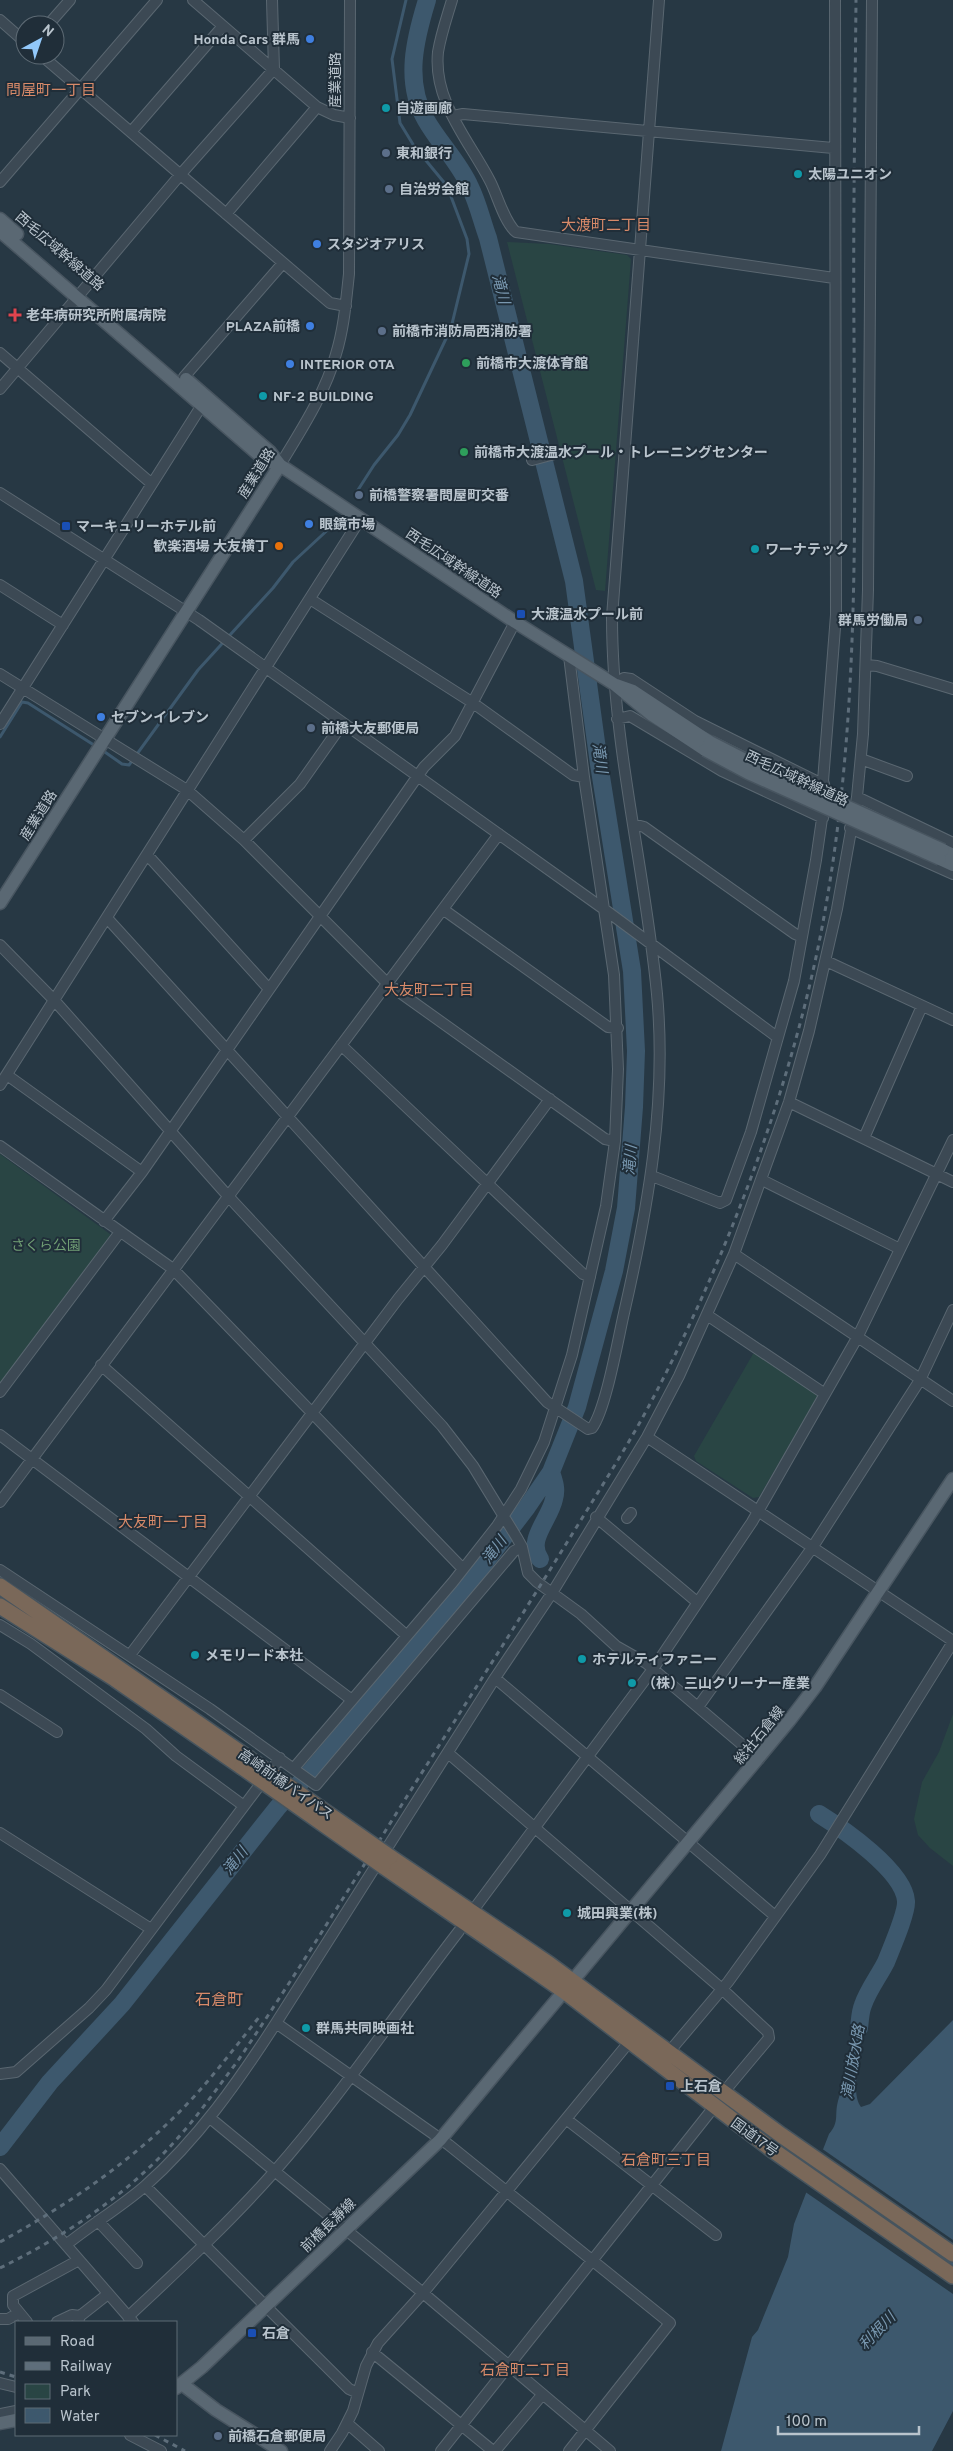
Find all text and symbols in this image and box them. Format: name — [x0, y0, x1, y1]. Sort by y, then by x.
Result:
north arrow — [15, 15, 65, 65]
text: N — [38, 21, 57, 41]
place label: Honda Cars 群馬 — [193, 32, 300, 49]
marker: Honda Cars 群馬 — [304, 33, 316, 45]
street label: 産業道路 — [328, 52, 345, 108]
district label: 問屋町一丁目 — [6, 82, 96, 101]
place label: 自遊画廊 — [396, 100, 452, 118]
marker: 自遊画廊 — [380, 102, 392, 114]
place label: 東和銀行 — [396, 146, 452, 163]
marker: 東和銀行 — [380, 147, 392, 159]
place label: 太陽ユニオン — [808, 167, 892, 184]
marker: 太陽ユニオン — [792, 168, 804, 180]
place label: 自治労会館 — [399, 181, 469, 199]
marker: 自治労会館 — [383, 183, 395, 195]
street label: 西毛広域幹線道路 — [11, 209, 107, 295]
district label: 大渡町二丁目 — [561, 217, 651, 236]
place label: スタジオアリス — [327, 237, 425, 254]
marker: スタジオアリス — [311, 238, 323, 250]
water label: 滝川 — [487, 273, 513, 308]
place label: 老年病研究所附属病院 — [26, 307, 166, 325]
marker: 老年病研究所附属病院 — [8, 308, 22, 322]
place label: PLAZA前橋 — [226, 318, 300, 336]
marker: PLAZA前橋 — [304, 320, 316, 332]
place label: 前橋市消防局西消防署 — [392, 323, 532, 341]
marker: 前橋市消防局西消防署 — [376, 325, 388, 337]
place label: 前橋市大渡体育館 — [476, 355, 588, 373]
place label: INTERIOR OTA — [300, 357, 395, 374]
marker: 前橋市大渡体育館 — [460, 357, 472, 369]
marker: INTERIOR OTA — [284, 358, 296, 370]
place label: NF-2 BUILDING — [273, 389, 374, 406]
marker: NF-2 BUILDING — [257, 390, 269, 402]
place label: 前橋市大渡温水プール・トレーニングセンター — [474, 444, 768, 462]
street label: 産業道路 — [235, 446, 279, 502]
marker: 前橋市大渡温水プール・トレーニングセンター — [458, 446, 470, 458]
place label: 前橋警察署問屋町交番 — [369, 487, 509, 505]
marker: 前橋警察署問屋町交番 — [353, 489, 365, 501]
place label: 眼鏡市場 — [319, 517, 375, 534]
place label: マーキュリーホテル前 — [76, 518, 216, 536]
marker: 眼鏡市場 — [303, 518, 315, 530]
marker: マーキュリーホテル前 — [60, 520, 72, 532]
street label: 西毛広域幹線道路 — [402, 526, 504, 603]
place label: 歓楽酒場 大友横丁 — [154, 538, 269, 556]
marker: 歓楽酒場 大友横丁 — [273, 540, 285, 552]
place label: ワーナテック — [765, 542, 849, 559]
marker: ワーナテック — [749, 543, 761, 555]
place label: 大渡温水プール前 — [531, 606, 643, 624]
marker: 大渡温水プール前 — [515, 608, 527, 620]
place label: 群馬労働局 — [838, 613, 908, 630]
marker: 群馬労働局 — [912, 614, 924, 626]
place label: セブンイレブン — [111, 709, 209, 727]
marker: セブンイレブン — [95, 711, 107, 723]
place label: 前橋大友郵便局 — [321, 720, 419, 738]
marker: 前橋大友郵便局 — [305, 722, 317, 734]
water label: 滝川 — [587, 742, 610, 776]
street label: 西毛広域幹線道路 — [742, 748, 851, 811]
street label: 産業道路 — [17, 788, 61, 844]
district label: 大友町二丁目 — [384, 982, 474, 1001]
water label: 滝川 — [621, 1142, 642, 1176]
park label: さくら公園 — [11, 1238, 81, 1255]
district label: 大友町一丁目 — [118, 1514, 208, 1533]
water label: 滝川 — [479, 1532, 513, 1569]
place label: メモリード本社 — [205, 1647, 303, 1665]
marker: メモリード本社 — [189, 1649, 201, 1661]
place label: ホテルティファニー — [592, 1652, 717, 1669]
marker: ホテルティファニー — [576, 1653, 588, 1665]
place label: （株）三山クリーナー産業 — [642, 1675, 810, 1693]
marker: （株）三山クリーナー産業 — [626, 1677, 638, 1689]
street label: 総社石倉線 — [732, 1703, 789, 1768]
street label: 高崎前橋バイパス — [235, 1745, 336, 1824]
water label: 滝川 — [219, 1843, 254, 1880]
place label: 城田興業(株) — [577, 1905, 657, 1923]
marker: 城田興業(株) — [561, 1907, 573, 1919]
district label: 石倉町 — [195, 1991, 243, 2011]
place label: 群馬共同映画社 — [316, 2020, 414, 2038]
marker: 群馬共同映画社 — [300, 2022, 312, 2034]
water label: 滝川放水路 — [839, 2022, 871, 2101]
place label: 上石倉 — [680, 2079, 722, 2096]
marker: 上石倉 — [664, 2080, 676, 2092]
street label: 国道17号 — [727, 2115, 781, 2161]
district label: 石倉町三丁目 — [621, 2152, 711, 2171]
street label: 前橋長瀞線 — [297, 2195, 360, 2257]
water label: 利根川 — [856, 2308, 902, 2355]
legend — [15, 2321, 178, 2436]
place label: 石倉 — [262, 2326, 290, 2343]
marker: 石倉 — [246, 2327, 258, 2339]
text: Road — [60, 2333, 95, 2352]
text: Railway — [60, 2358, 112, 2377]
district label: 石倉町二丁目 — [480, 2362, 570, 2381]
text: Park — [60, 2383, 91, 2402]
scale bar — [778, 2404, 919, 2436]
text: Water — [60, 2408, 100, 2427]
text: 100 m — [786, 2413, 827, 2432]
place label: 前橋石倉郵便局 — [228, 2428, 326, 2446]
marker: 前橋石倉郵便局 — [212, 2430, 224, 2442]

